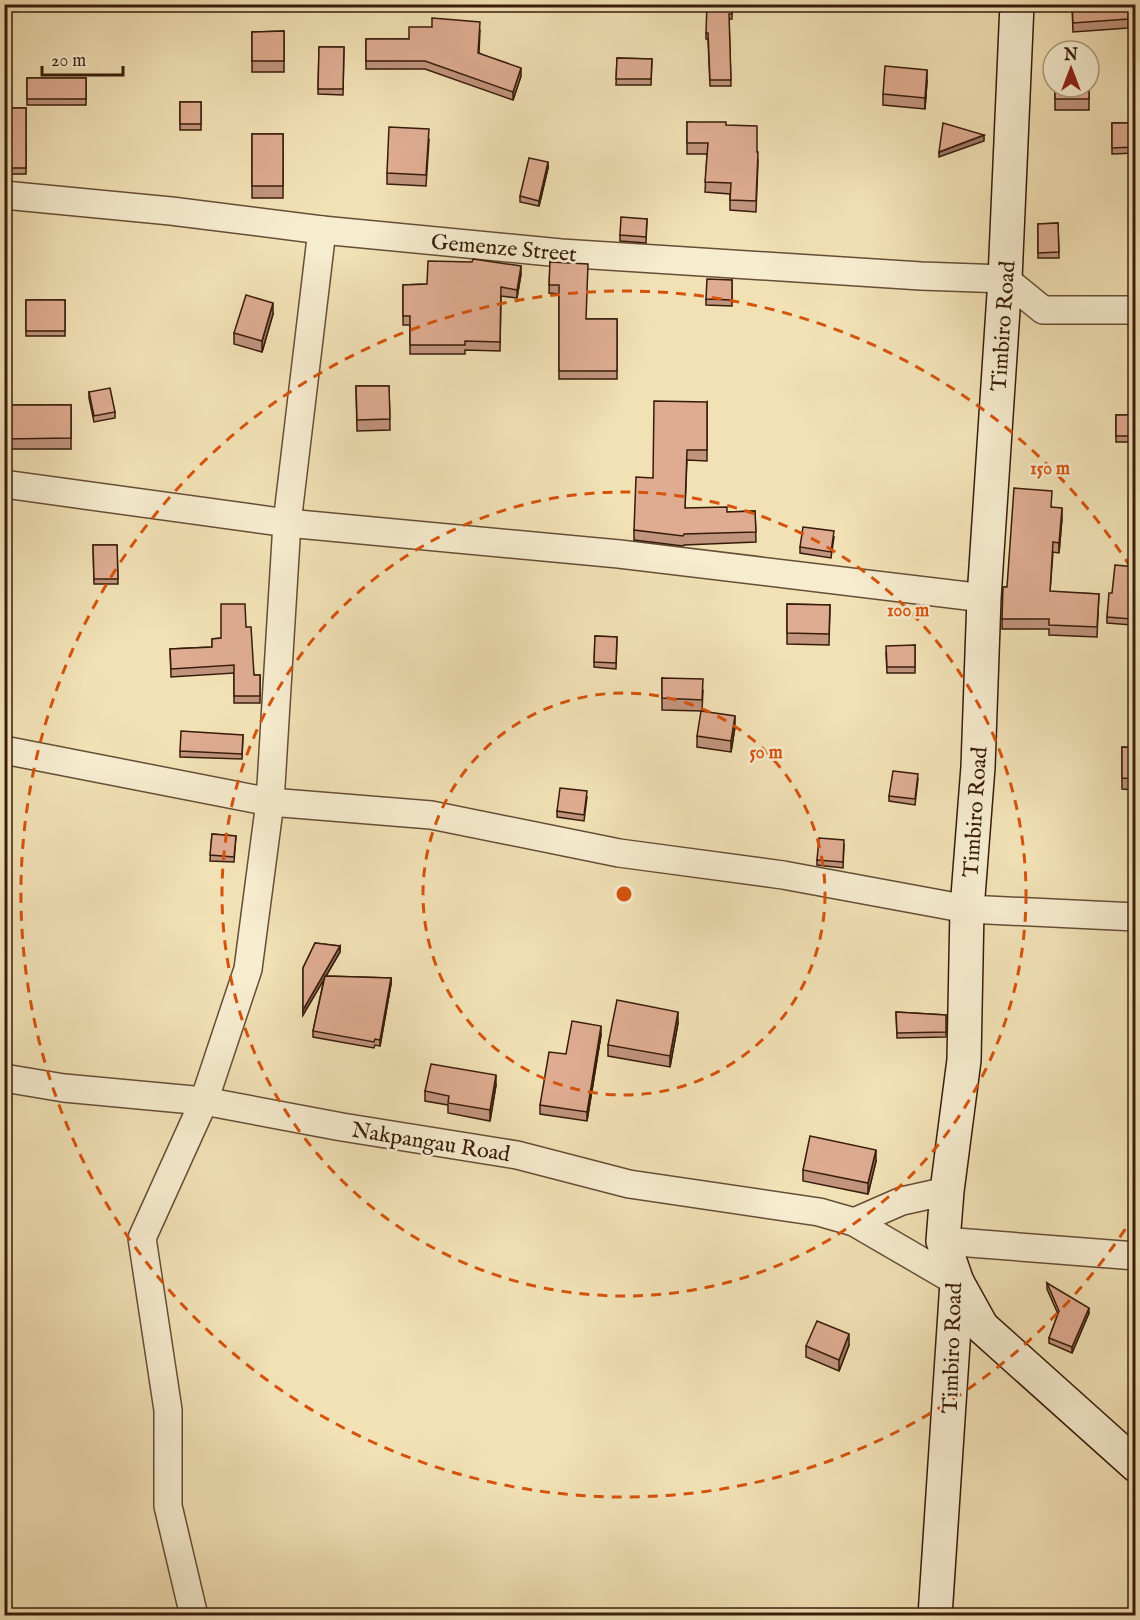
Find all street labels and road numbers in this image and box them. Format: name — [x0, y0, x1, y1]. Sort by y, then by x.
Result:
street label: Gemenze Street — [430, 229, 578, 269]
street label: Timbiro Road — [985, 260, 1023, 392]
street label: Timbiro Road — [957, 746, 995, 878]
street label: Nakpangau Road — [349, 1117, 512, 1169]
street label: Timbiro Road — [937, 1282, 969, 1414]

